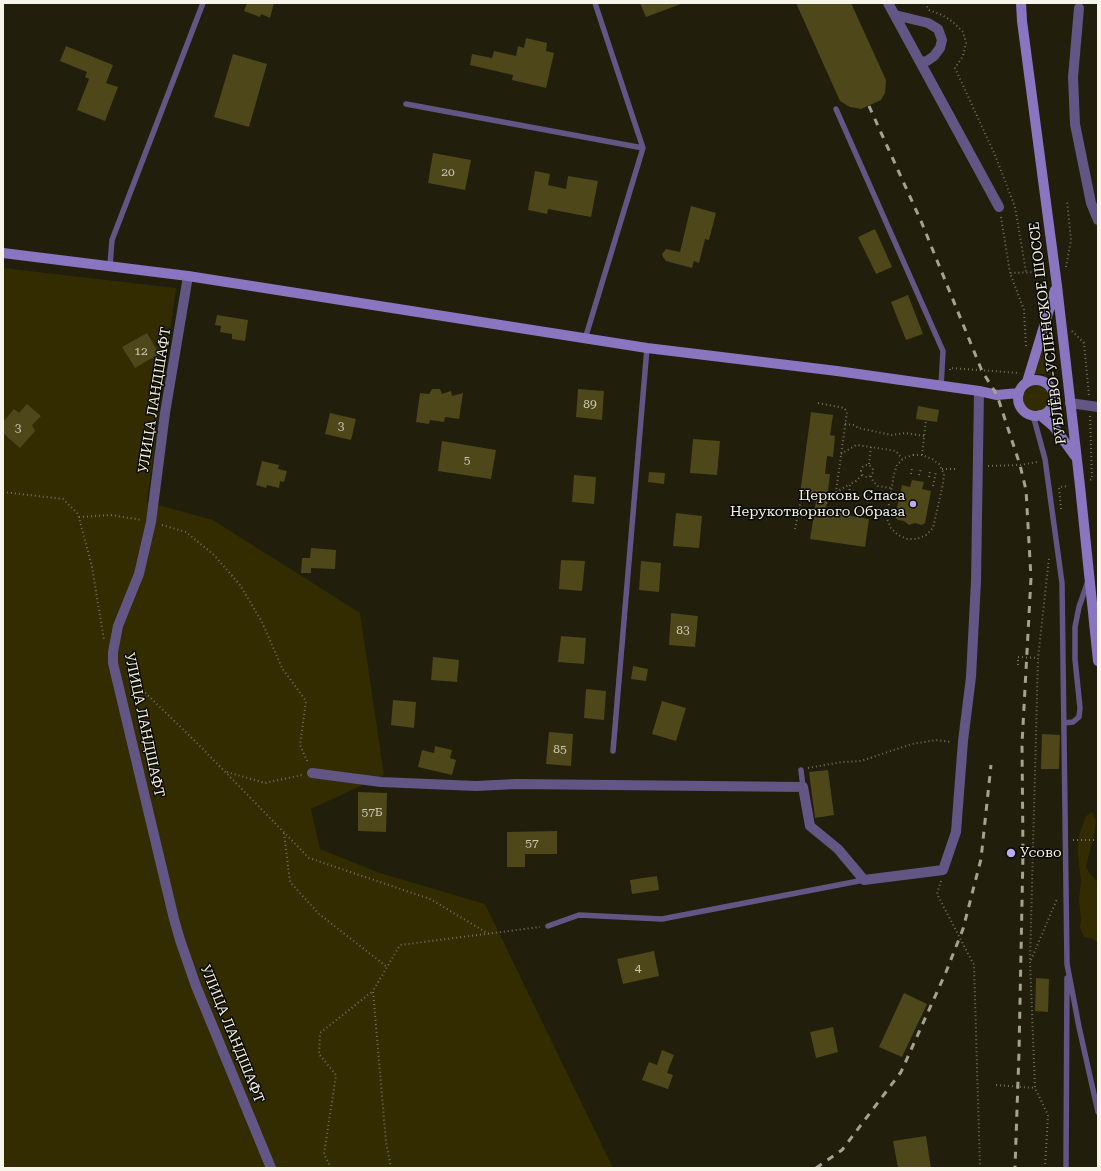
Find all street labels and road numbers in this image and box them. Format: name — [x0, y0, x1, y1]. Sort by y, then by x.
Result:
street label: РУБЛЁВО-УСПЕНСКОЕ ШОССЕ — [1026, 221, 1070, 445]
street label: УЛИЦА ЛАНДШАФТ — [135, 326, 175, 474]
street label: УЛИЦА ЛАНДШАФТ — [120, 651, 168, 799]
street label: УЛИЦА ЛАНДШАФТ — [197, 962, 267, 1106]

